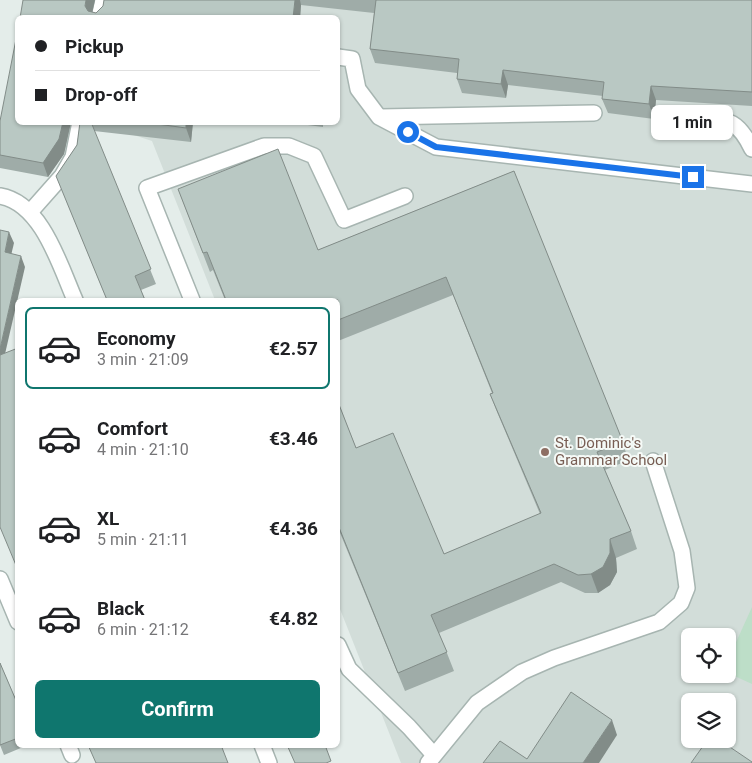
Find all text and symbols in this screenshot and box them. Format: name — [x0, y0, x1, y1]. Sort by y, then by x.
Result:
text: Pickup — [65, 35, 124, 58]
text: Drop-off — [65, 83, 137, 106]
callout: 1 min — [652, 104, 734, 140]
text: 1 min — [672, 113, 712, 132]
route start — [397, 121, 419, 143]
route end — [682, 166, 704, 188]
icon: car — [37, 326, 82, 371]
text: Economy — [97, 327, 176, 350]
text: €2.57 — [269, 337, 318, 360]
text: 3 min · 21:09 — [97, 350, 189, 369]
icon: car — [37, 416, 82, 461]
text: Comfort — [97, 417, 168, 440]
text: €3.46 — [269, 427, 318, 450]
place label: St. Dominic's Grammar School — [555, 434, 667, 469]
text: 4 min · 21:10 — [97, 440, 189, 459]
marker: St. Dominic's Grammar School — [539, 446, 551, 458]
icon: car — [37, 506, 82, 551]
text: XL — [97, 507, 119, 530]
text: €4.36 — [269, 517, 318, 540]
text: 5 min · 21:11 — [97, 530, 189, 549]
icon: car — [37, 596, 82, 641]
text: Black — [97, 597, 144, 620]
text: €4.82 — [269, 607, 318, 630]
text: 6 min · 21:12 — [97, 620, 189, 639]
map controls — [681, 628, 736, 748]
button: locate — [681, 628, 736, 683]
button: Confirm — [35, 680, 320, 738]
button: layers — [681, 693, 736, 748]

